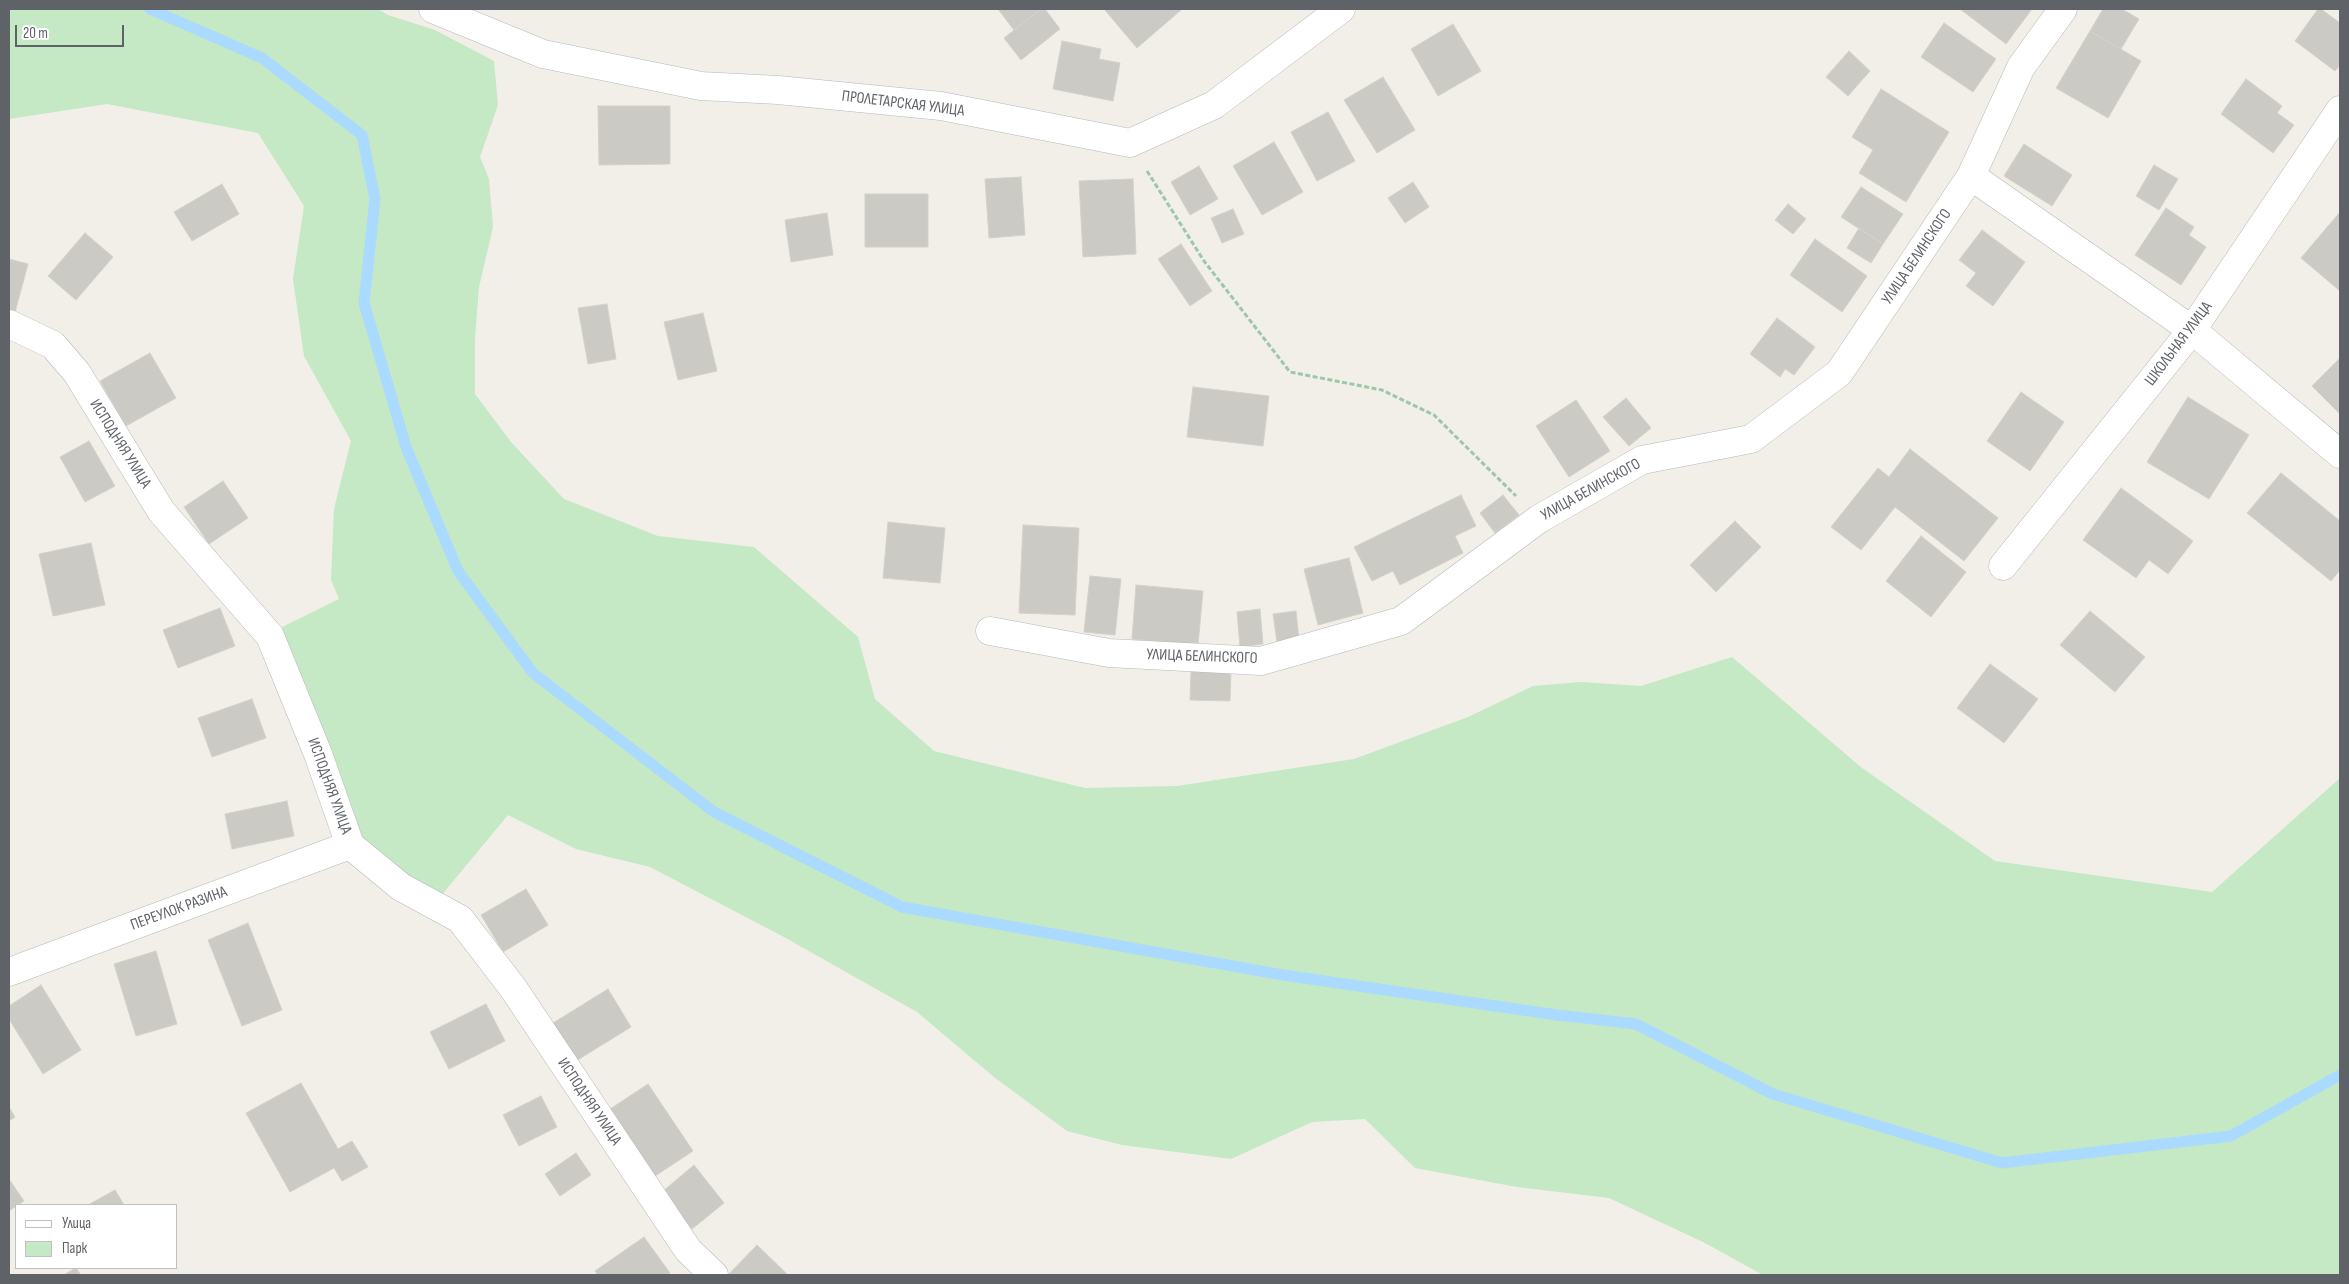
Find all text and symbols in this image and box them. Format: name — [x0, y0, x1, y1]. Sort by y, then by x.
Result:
scale bar — [18, 15, 126, 47]
text: 20 m — [23, 24, 48, 43]
street label: ПРОЛЕТАРСКАЯ УЛИЦА — [841, 87, 965, 121]
street label: УЛИЦА БЕЛИНСКОГО — [1878, 206, 1956, 308]
street label: ШКОЛЬНАЯ УЛИЦА — [2141, 298, 2217, 390]
street label: ИСПОДНЯЯ УЛИЦА — [85, 396, 155, 492]
street label: УЛИЦА БЕЛИНСКОГО — [1538, 455, 1644, 525]
street label: УЛИЦА БЕЛИНСКОГО — [1146, 645, 1258, 669]
street label: ИСПОДНЯЯ УЛИЦА — [303, 735, 355, 837]
street label: ПЕРЕУЛОК РАЗИНА — [128, 883, 230, 935]
street label: ИСПОДНЯЯ УЛИЦА — [553, 1055, 625, 1149]
legend — [15, 1204, 178, 1269]
text: Улица — [62, 1214, 91, 1233]
text: Парк — [62, 1239, 87, 1258]

